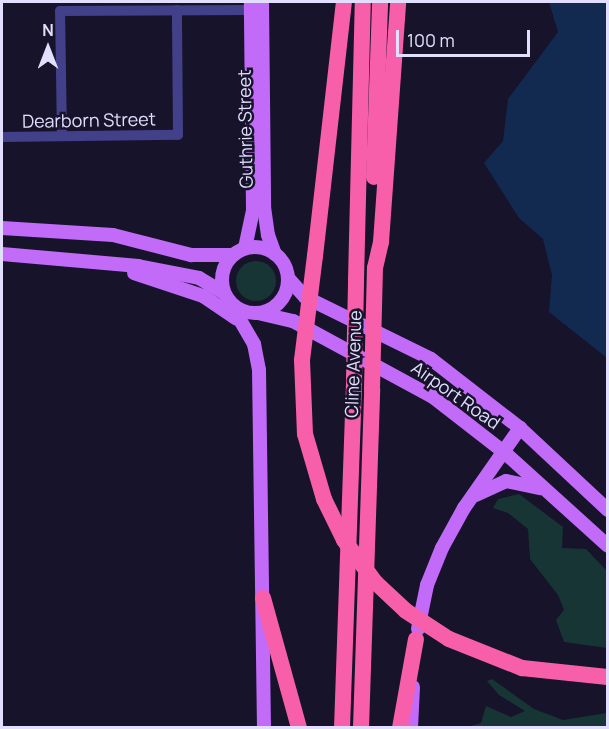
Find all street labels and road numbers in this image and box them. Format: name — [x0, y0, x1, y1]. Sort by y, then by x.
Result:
street label: Guthrie Street — [233, 69, 257, 189]
street label: Dearborn Street — [22, 108, 156, 132]
street label: Cline Avenue — [340, 310, 366, 418]
street label: Airport Road — [407, 357, 505, 433]

